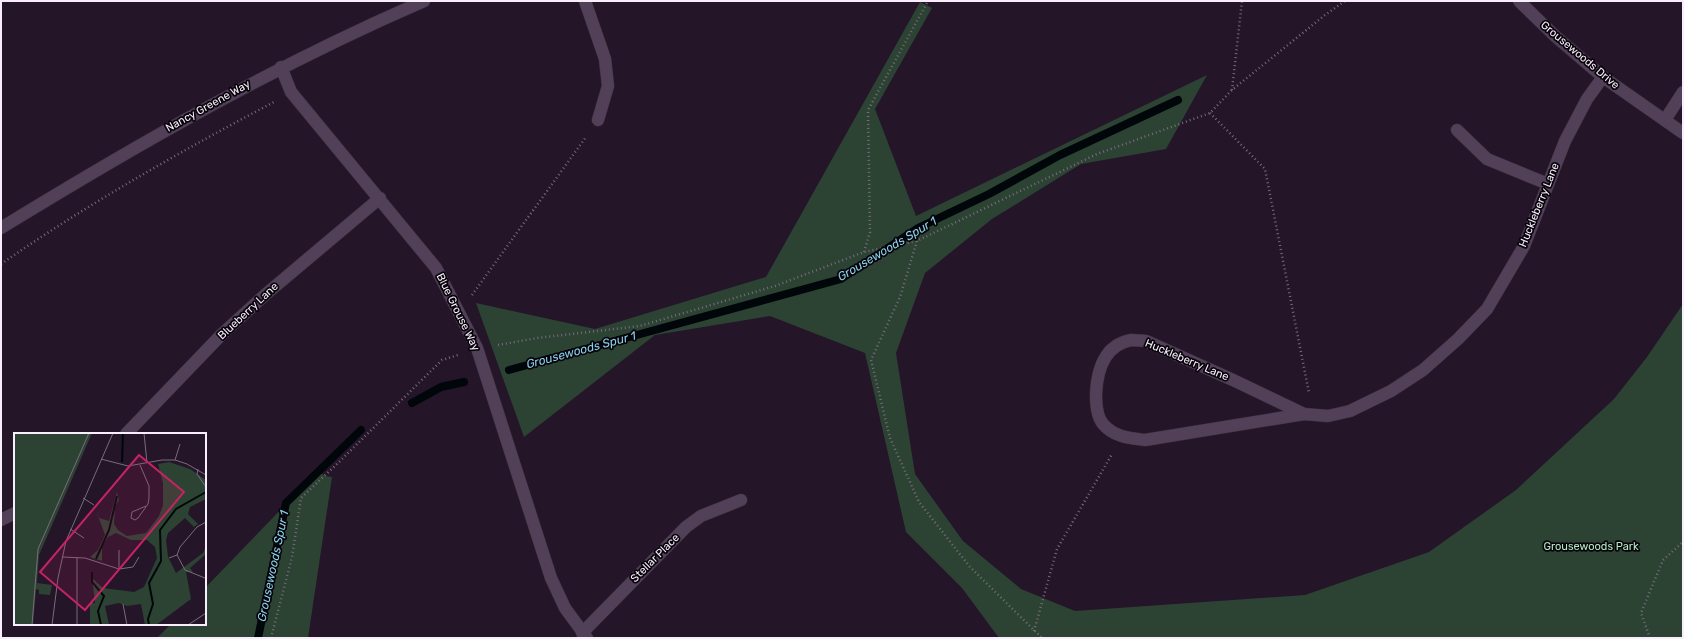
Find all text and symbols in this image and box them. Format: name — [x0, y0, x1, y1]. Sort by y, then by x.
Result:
street label: Grousewoods Drive — [1538, 18, 1622, 92]
street label: Nancy Greene Way — [163, 77, 253, 135]
street label: Huckleberry Lane — [1516, 161, 1562, 249]
water label: Grousewoods Spur 1 — [835, 213, 940, 284]
street label: Blue Grouse Way — [434, 271, 482, 353]
street label: Blueberry Lane — [215, 280, 281, 342]
water label: Grousewoods Spur 1 — [525, 328, 638, 371]
street label: Huckleberry Lane — [1143, 336, 1231, 384]
inset map — [14, 433, 206, 625]
water label: Grousewoods Spur 1 — [254, 508, 292, 623]
street label: Stellar Place — [628, 531, 682, 585]
park label: Grousewoods Park — [1543, 540, 1639, 553]

